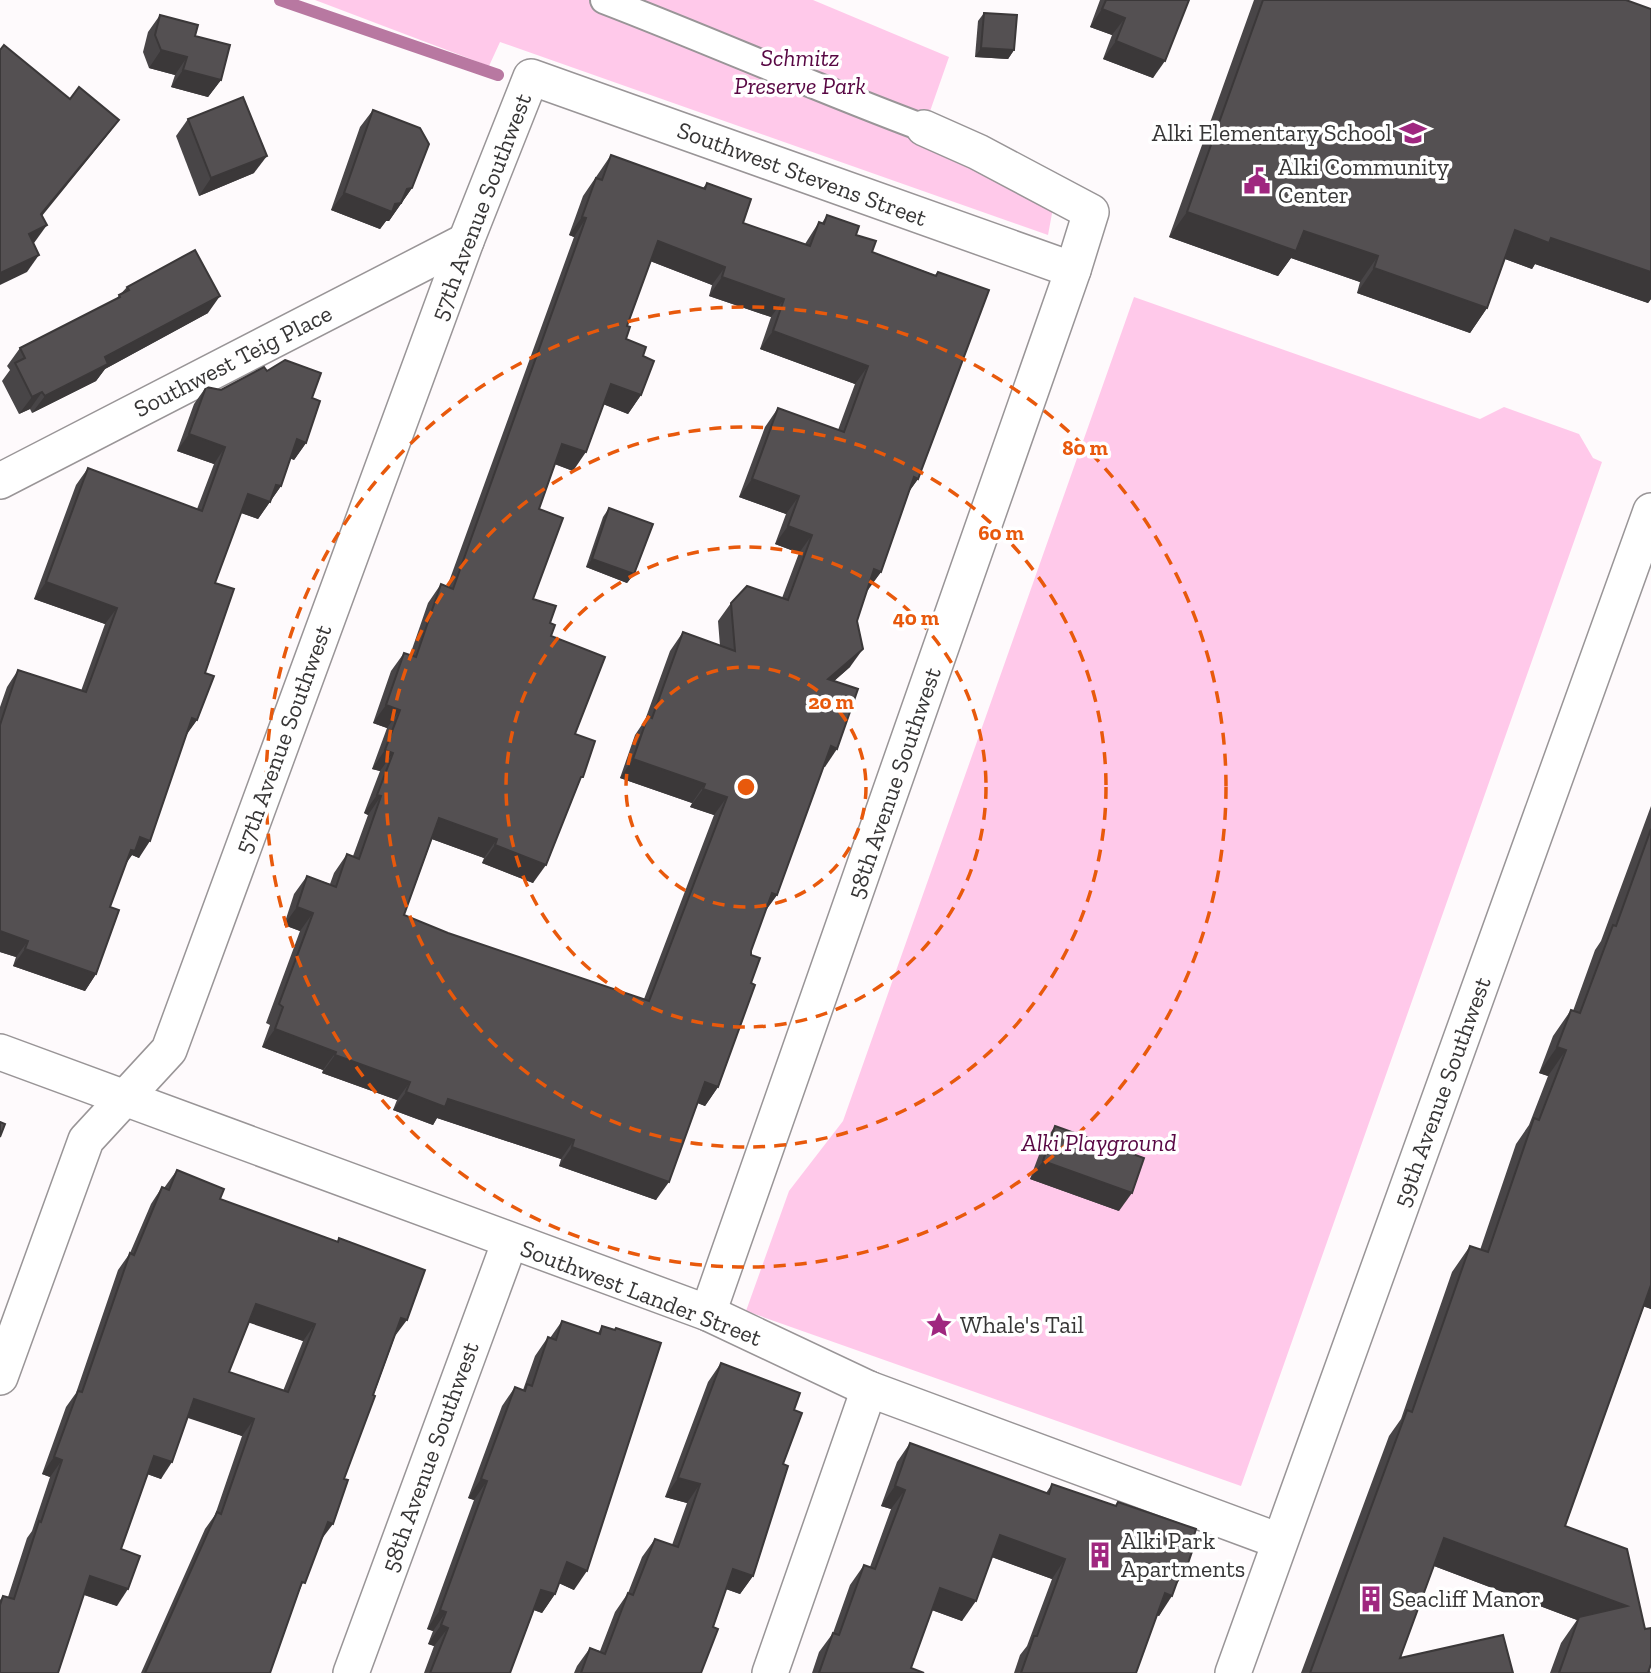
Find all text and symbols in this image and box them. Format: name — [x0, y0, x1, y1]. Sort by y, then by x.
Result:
park label: Schmitz Preserve Park — [734, 43, 866, 100]
street label: 57th Avenue Southwest — [424, 89, 537, 325]
street label: Southwest Stevens Street — [673, 115, 931, 232]
place label: Alki Elementary School — [1152, 118, 1392, 147]
school or university icon: Alki Elementary School — [1398, 118, 1428, 148]
place label: Alki Community Center — [1278, 152, 1450, 209]
public building icon: Alki Community Center — [1242, 166, 1272, 196]
street label: Southwest Teig Place — [129, 298, 337, 423]
text: 80 m — [1062, 435, 1108, 460]
text: 60 m — [978, 520, 1024, 545]
text: 40 m — [893, 605, 940, 630]
street label: 57th Avenue Southwest — [228, 620, 337, 857]
street label: 58th Avenue Southwest — [840, 663, 947, 902]
text: 20 m — [808, 689, 854, 714]
centre of rings — [734, 775, 758, 799]
street label: 59th Avenue Southwest — [1386, 973, 1497, 1211]
park label: Alki Playground — [1021, 1128, 1176, 1157]
street label: Southwest Lander Street — [516, 1233, 766, 1352]
place icon: Whale's Tail — [924, 1310, 954, 1340]
place label: Whale's Tail — [960, 1310, 1084, 1339]
street label: 58th Avenue Southwest — [374, 1338, 485, 1576]
place label: Alki Park Apartments — [1121, 1526, 1245, 1583]
building icon: Alki Park Apartments — [1085, 1540, 1115, 1570]
building icon: Seacliff Manor — [1356, 1584, 1386, 1614]
place label: Seacliff Manor — [1392, 1584, 1541, 1613]

